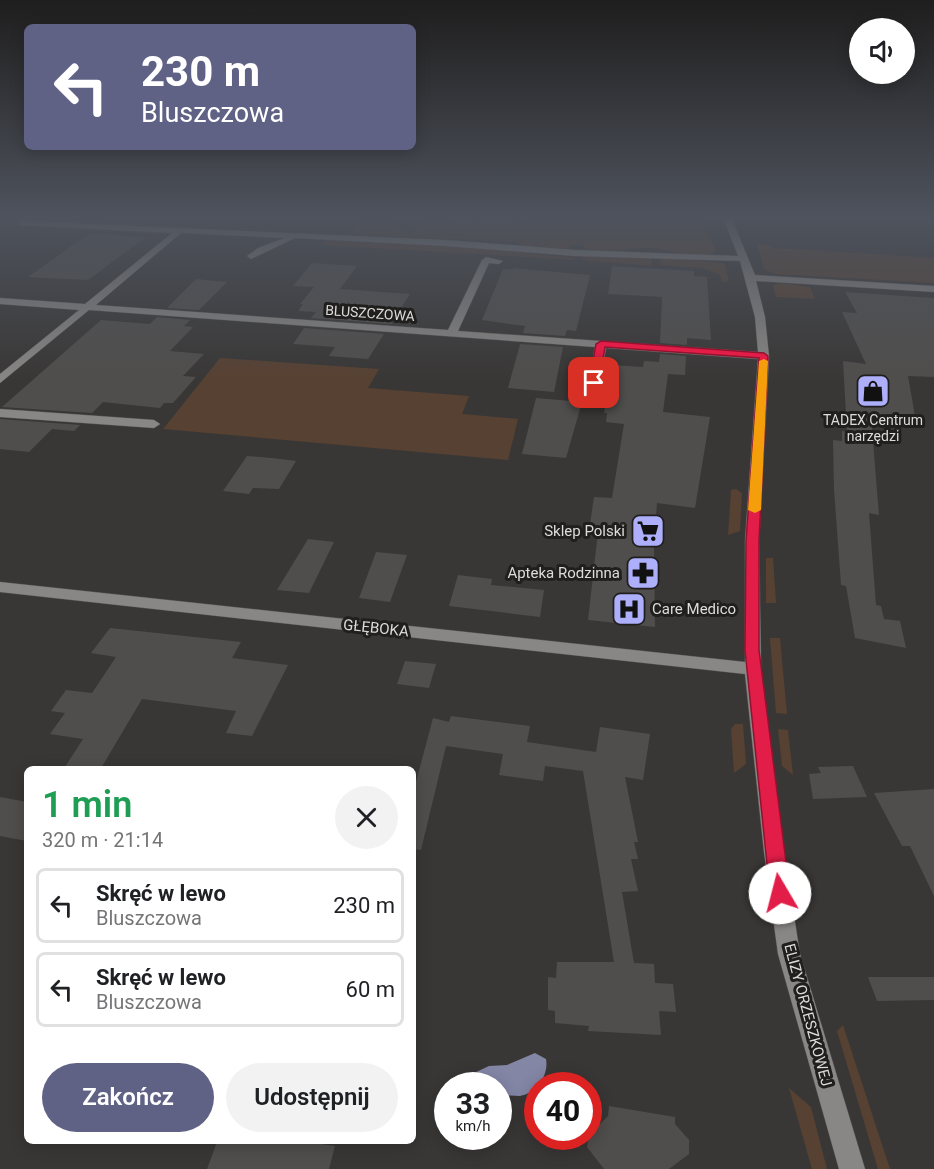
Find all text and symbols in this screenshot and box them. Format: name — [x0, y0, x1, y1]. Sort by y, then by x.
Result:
map controls — [849, 18, 915, 84]
button: sound — [849, 18, 915, 84]
text: 230 m — [141, 47, 260, 96]
icon: left — [42, 48, 120, 126]
text: Bluszczowa — [141, 97, 284, 129]
street label: BLUSZCZOWA — [325, 302, 415, 324]
pin — [568, 357, 619, 408]
icon: arrive — [577, 366, 610, 399]
shop icon: TADEX Centrum narzędzi — [855, 373, 891, 409]
place label: TADEX Centrum narzędzi — [823, 412, 923, 444]
supermarket icon: Sklep Polski — [630, 513, 666, 549]
place label: Sklep Polski — [544, 522, 625, 540]
pharmacy icon: Apteka Rodzinna — [625, 555, 661, 591]
place label: Apteka Rodzinna — [507, 564, 620, 582]
hospital icon: Care Medico — [611, 591, 647, 627]
place label: Care Medico — [652, 600, 736, 618]
street label: GŁĘBOKA — [342, 616, 410, 640]
text: 1 min — [42, 784, 132, 826]
button: close — [335, 786, 398, 849]
text: 320 m · 21:14 — [42, 828, 163, 852]
position arrow — [748, 861, 812, 925]
text: Skręć w lewo — [96, 881, 226, 906]
icon: left — [45, 889, 78, 922]
text: 230 m — [333, 893, 395, 918]
text: Bluszczowa — [96, 906, 202, 930]
street label: ELIZY ORZESZKOWEJ — [780, 942, 836, 1088]
text: Skręć w lewo — [96, 965, 226, 990]
icon: left — [45, 973, 78, 1006]
text: 60 m — [346, 977, 395, 1002]
text: Bluszczowa — [96, 990, 202, 1014]
button: Zakończ — [42, 1063, 214, 1132]
button: Udostępnij — [226, 1063, 398, 1132]
speed limit sign: 40 — [524, 1072, 602, 1150]
text: 33 — [456, 1086, 490, 1121]
text: km/h — [455, 1117, 491, 1135]

